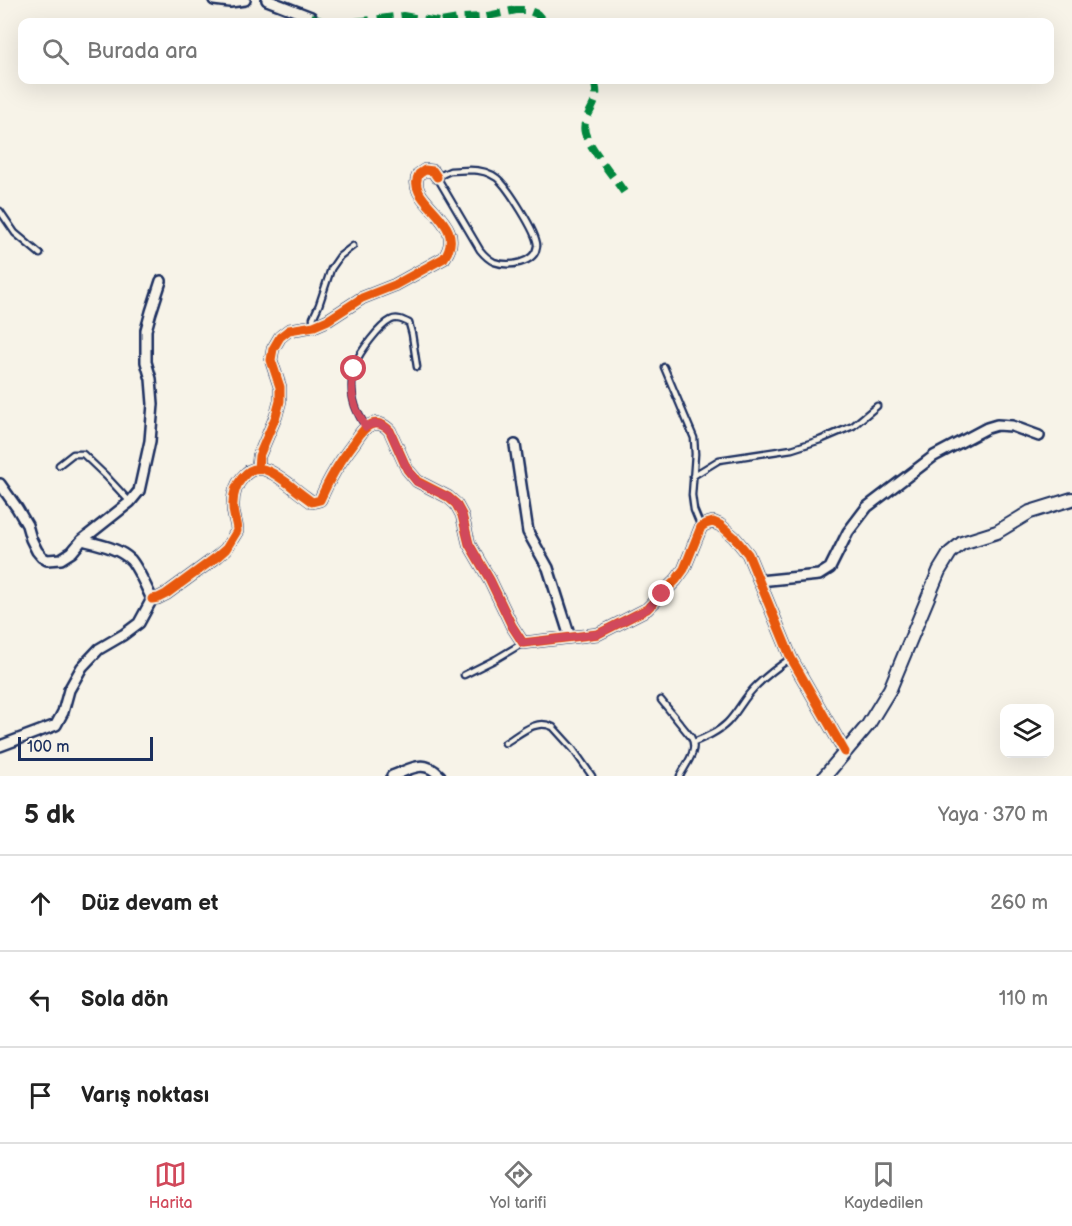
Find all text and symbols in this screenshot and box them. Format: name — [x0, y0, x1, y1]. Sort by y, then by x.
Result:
search box — [18, 18, 1054, 84]
icon: search — [39, 35, 72, 68]
text: Burada ara — [87, 38, 198, 65]
route start — [340, 355, 366, 381]
route end — [648, 580, 674, 606]
map controls — [1000, 704, 1054, 758]
button: layers — [1000, 704, 1054, 758]
scale bar — [18, 734, 153, 762]
text: 100 m — [27, 738, 70, 757]
text: 5 dk — [24, 800, 75, 831]
text: Yaya · 370 m — [938, 803, 1048, 827]
icon: ahead — [24, 887, 57, 920]
text: Düz devam et — [81, 890, 218, 917]
text: 260 m — [990, 891, 1048, 915]
icon: left — [24, 983, 57, 1016]
text: Sola dön — [81, 986, 169, 1013]
text: 110 m — [999, 987, 1048, 1011]
icon: arrive — [24, 1079, 57, 1112]
text: Varış noktası — [81, 1082, 209, 1109]
tab: Harita — [149, 1158, 192, 1213]
tab: Yol tarifi — [490, 1158, 546, 1213]
tab: Kaydedilen — [844, 1158, 923, 1213]

